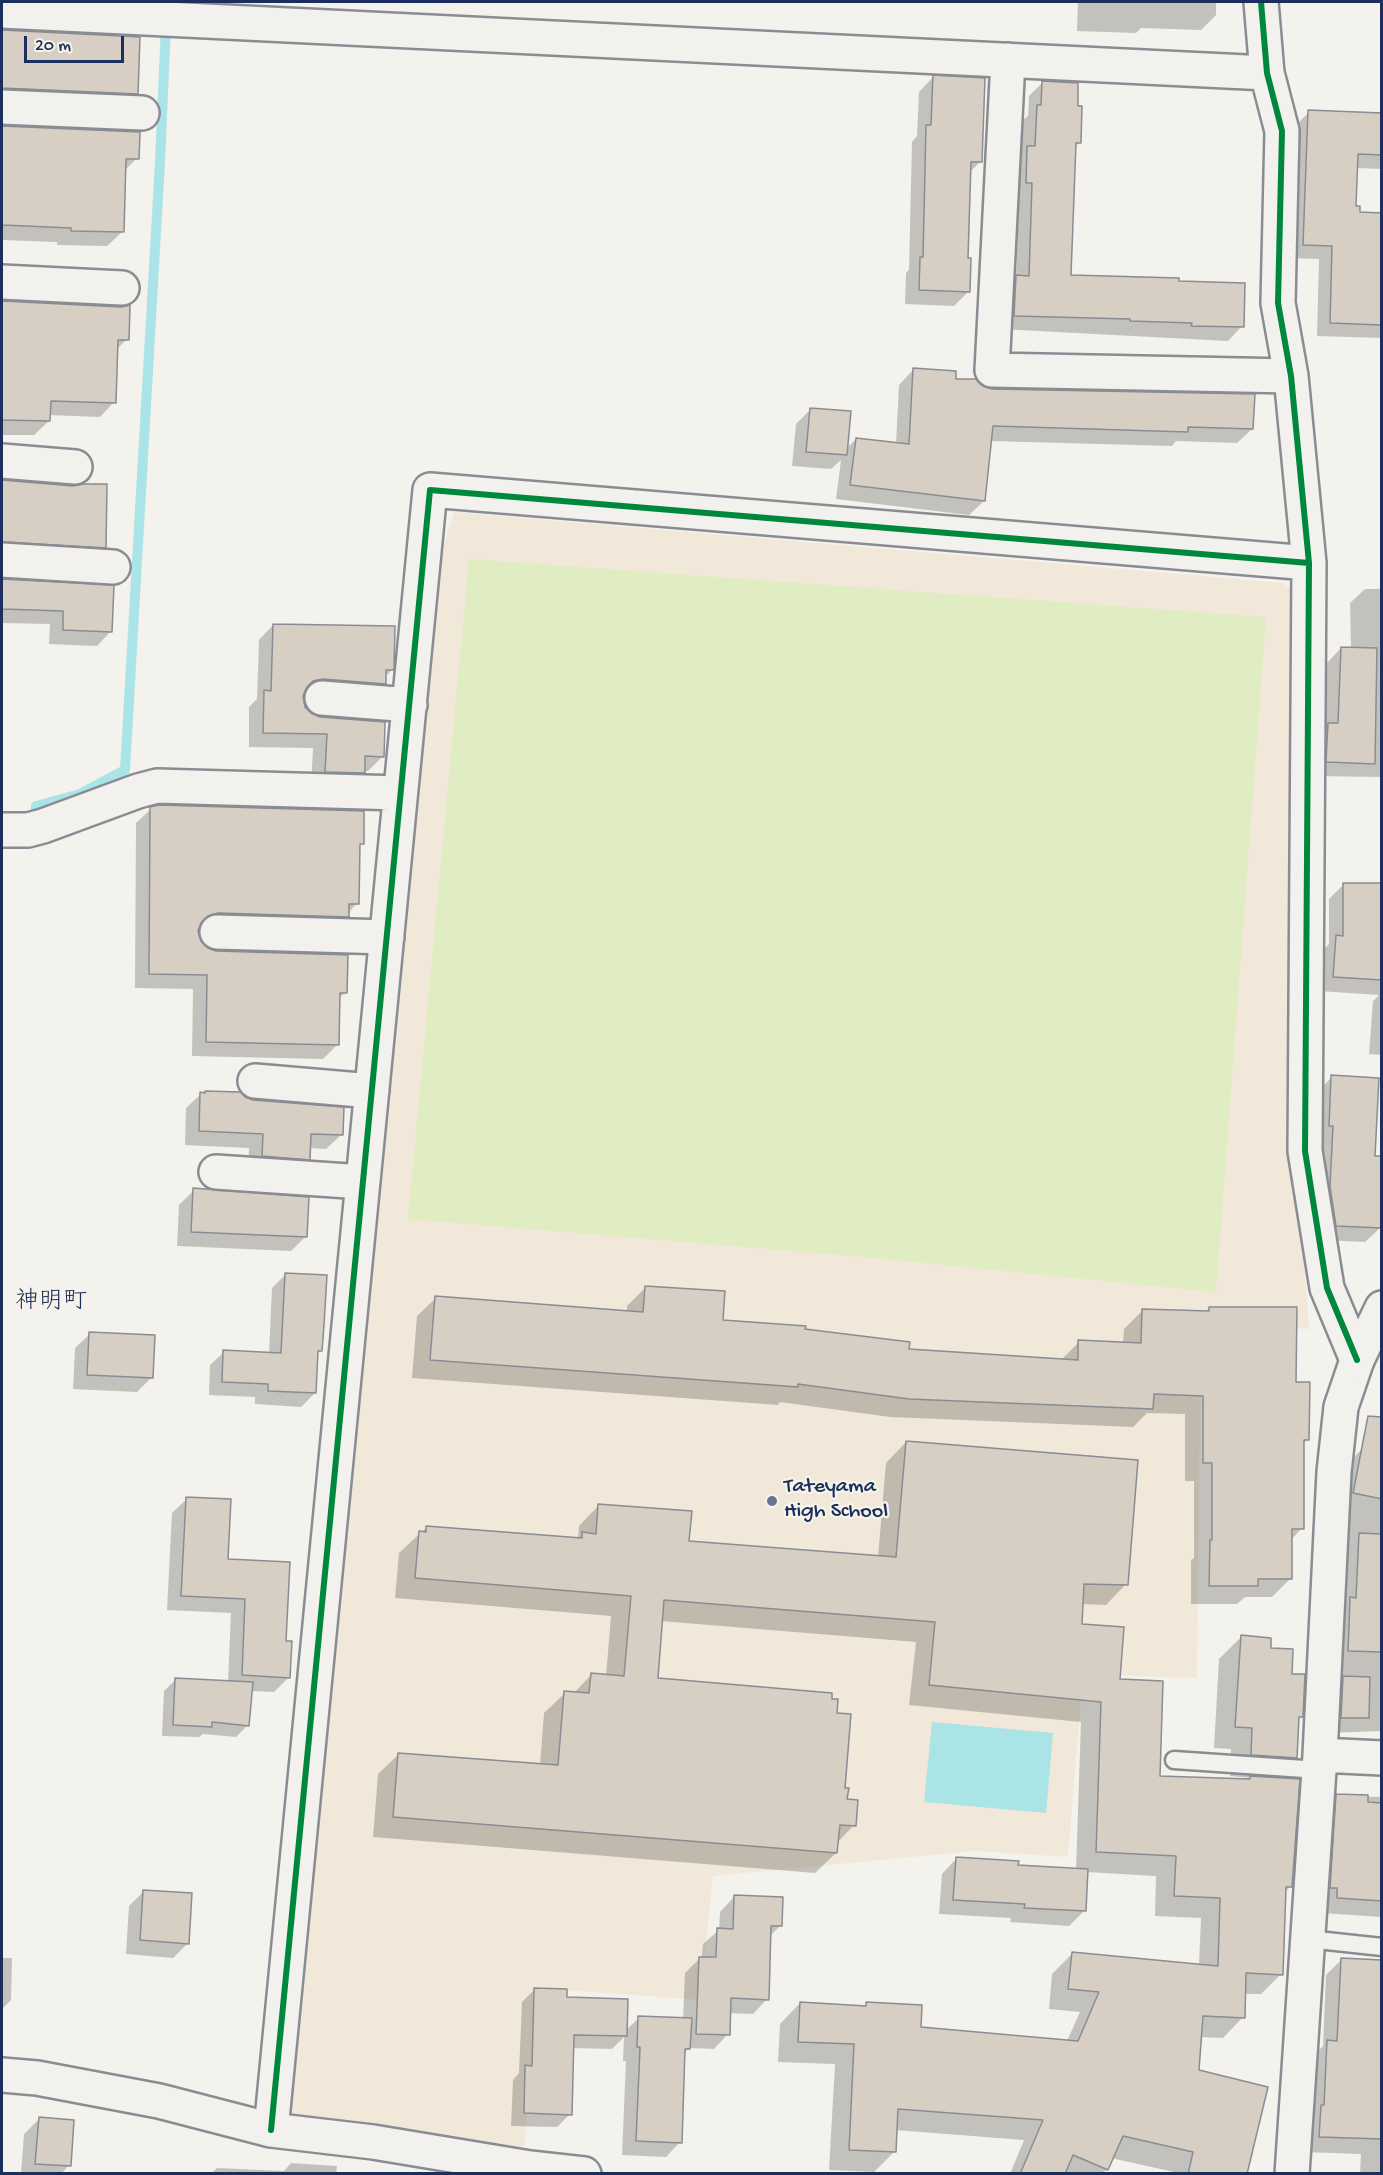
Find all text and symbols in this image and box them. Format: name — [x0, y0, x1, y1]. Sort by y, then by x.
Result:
scale bar — [27, 24, 128, 62]
text: 20 m — [35, 36, 71, 57]
district label: 神明町 — [15, 1289, 87, 1317]
place label: Tateyama High School — [784, 1475, 888, 1526]
marker: Tateyama High School — [765, 1494, 779, 1508]

